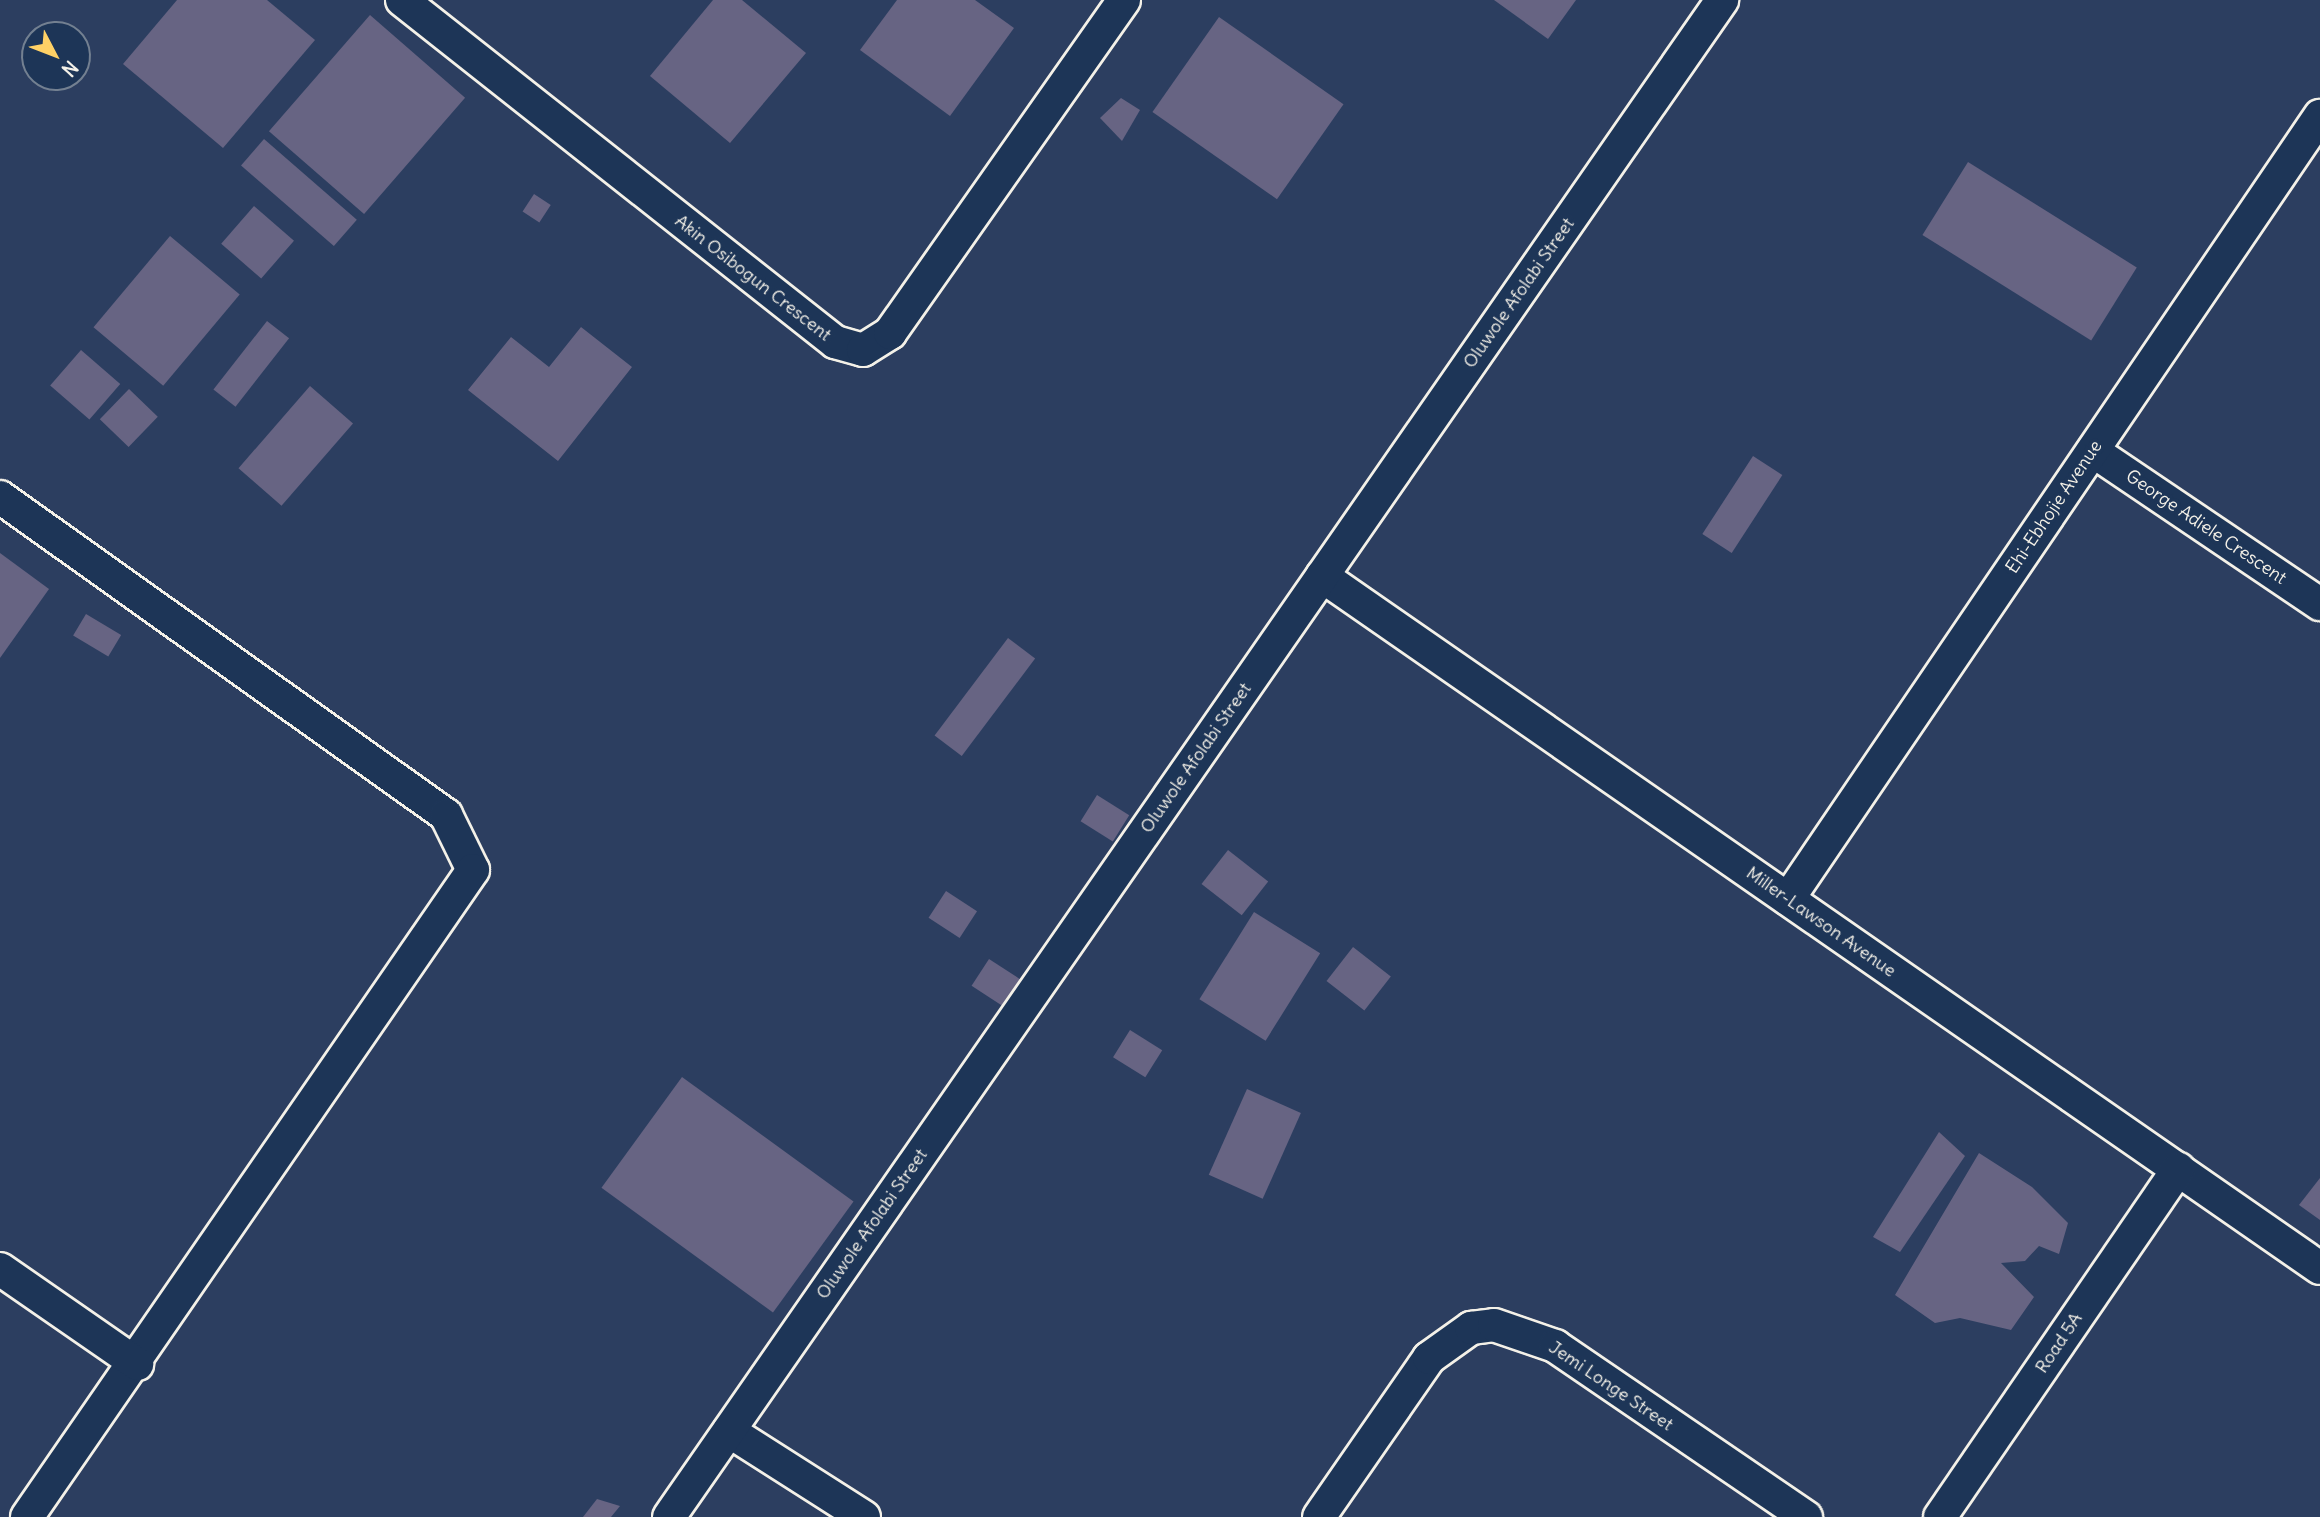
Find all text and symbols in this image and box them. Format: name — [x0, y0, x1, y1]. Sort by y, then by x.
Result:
north arrow — [21, 21, 91, 91]
text: N — [57, 56, 83, 82]
street label: Akin Osibogun Crescent — [671, 210, 835, 346]
street label: Oluwole Afolabi Street — [1459, 214, 1579, 372]
street label: Ehi-Ebhojie Avenue — [2001, 436, 2107, 578]
street label: George Adiele Crescent — [2122, 465, 2290, 589]
street label: Oluwole Afolabi Street — [1136, 679, 1256, 837]
street label: Miller-Lawson Avenue — [1742, 862, 1900, 982]
street label: Oluwole Afolabi Street — [812, 1145, 932, 1303]
street label: Road 5A — [2031, 1309, 2087, 1377]
street label: Jemi Longe Street — [1545, 1336, 1677, 1436]

